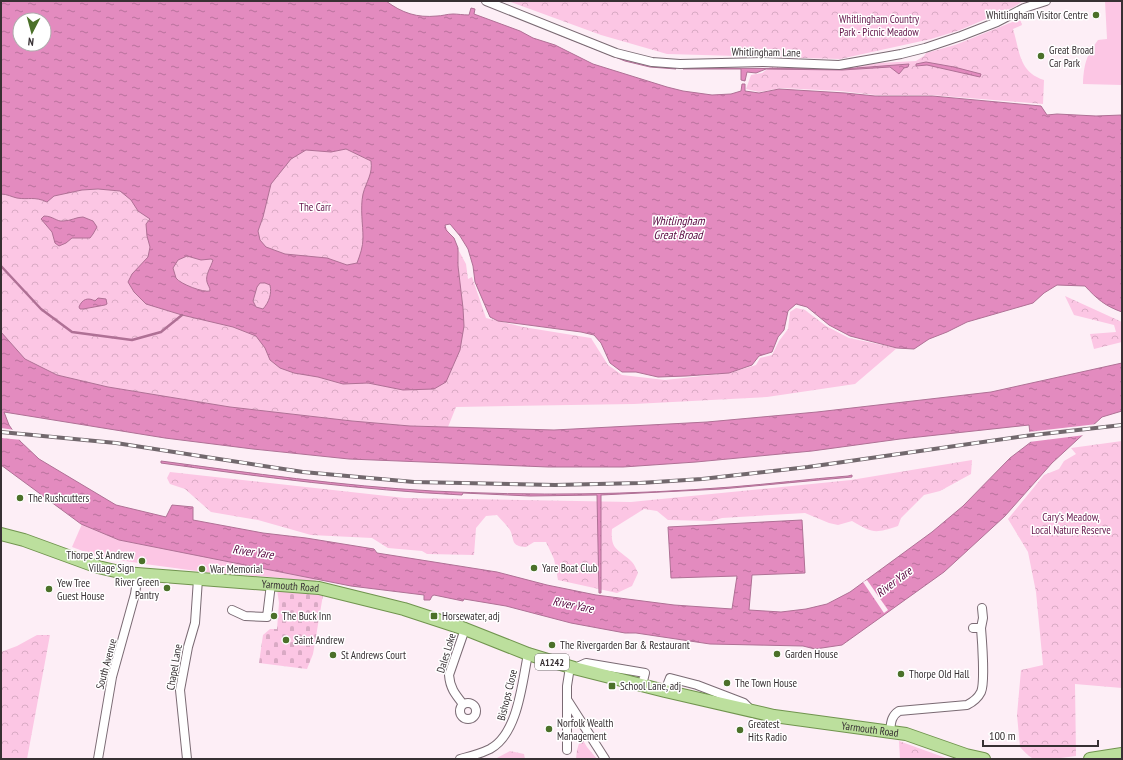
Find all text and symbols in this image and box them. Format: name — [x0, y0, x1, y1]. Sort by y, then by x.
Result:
place label: Whitlingham Visitor Centre — [986, 8, 1088, 22]
marker: Whitlingham Visitor Centre — [1091, 10, 1101, 20]
north arrow — [12, 12, 52, 52]
park label: Whitlingham Country Park - Picnic Meadow — [839, 12, 920, 39]
text: N — [27, 35, 35, 49]
place label: Great Broad Car Park — [1049, 43, 1094, 70]
street label: Whitlingham Lane — [731, 44, 801, 60]
marker: Great Broad Car Park — [1036, 51, 1046, 61]
park label: The Carr — [299, 200, 331, 214]
water label: Whitlingham Great Broad — [652, 213, 706, 242]
place label: The Rushcutters — [28, 491, 89, 505]
marker: The Rushcutters — [15, 493, 25, 503]
park label: Cary's Meadow, Local Nature Reserve — [1031, 510, 1111, 537]
water label: River Yare — [232, 541, 276, 562]
place label: Thorpe St Andrew Village Sign — [66, 548, 134, 575]
marker: Thorpe St Andrew Village Sign — [137, 556, 147, 566]
place label: Yare Boat Club — [542, 561, 598, 575]
place label: War Memorial — [210, 562, 263, 576]
marker: Yare Boat Club — [529, 563, 539, 573]
water label: River Yare — [873, 563, 916, 600]
marker: War Memorial — [197, 564, 207, 574]
place label: River Green Pantry — [115, 575, 160, 602]
place label: Yew Tree Guest House — [57, 576, 105, 603]
street label: Yarmouth Road — [261, 577, 320, 595]
marker: River Green Pantry — [162, 583, 172, 593]
marker: Yew Tree Guest House — [44, 584, 54, 594]
water label: River Yare — [551, 593, 596, 616]
place label: The Buck Inn — [282, 609, 331, 623]
place label: Horsewater, adj — [442, 609, 500, 623]
marker: The Buck Inn — [269, 611, 279, 621]
marker: Horsewater, adj — [429, 611, 439, 621]
street label: Dales Loke — [433, 631, 459, 675]
place label: Saint Andrew — [294, 633, 345, 647]
marker: Saint Andrew — [281, 635, 291, 645]
street label: South Avenue — [93, 637, 120, 691]
place label: The Rivergarden Bar & Restaurant — [560, 638, 690, 652]
marker: The Rivergarden Bar & Restaurant — [547, 640, 557, 650]
street label: Chapel Lane — [163, 642, 185, 691]
place label: Garden House — [785, 647, 838, 661]
place label: St Andrews Court — [341, 648, 406, 662]
marker: Garden House — [772, 649, 782, 659]
marker: St Andrews Court — [328, 650, 338, 660]
road number: A1242 — [535, 654, 569, 670]
street label: Bishops Close — [494, 667, 520, 722]
place label: Thorpe Old Hall — [909, 667, 970, 681]
marker: Thorpe Old Hall — [896, 669, 906, 679]
place label: The Town House — [735, 676, 798, 690]
marker: The Town House — [722, 678, 732, 688]
place label: School Lane, adj — [620, 679, 681, 693]
marker: School Lane, adj — [607, 681, 617, 691]
place label: Norfolk Wealth Management — [557, 716, 613, 743]
place label: Greatest Hits Radio — [748, 717, 787, 744]
street label: Yarmouth Road — [841, 718, 900, 740]
scale bar — [983, 722, 1098, 748]
marker: Norfolk Wealth Management — [544, 724, 554, 734]
marker: Greatest Hits Radio — [735, 725, 745, 735]
text: 100 m — [989, 728, 1016, 743]

